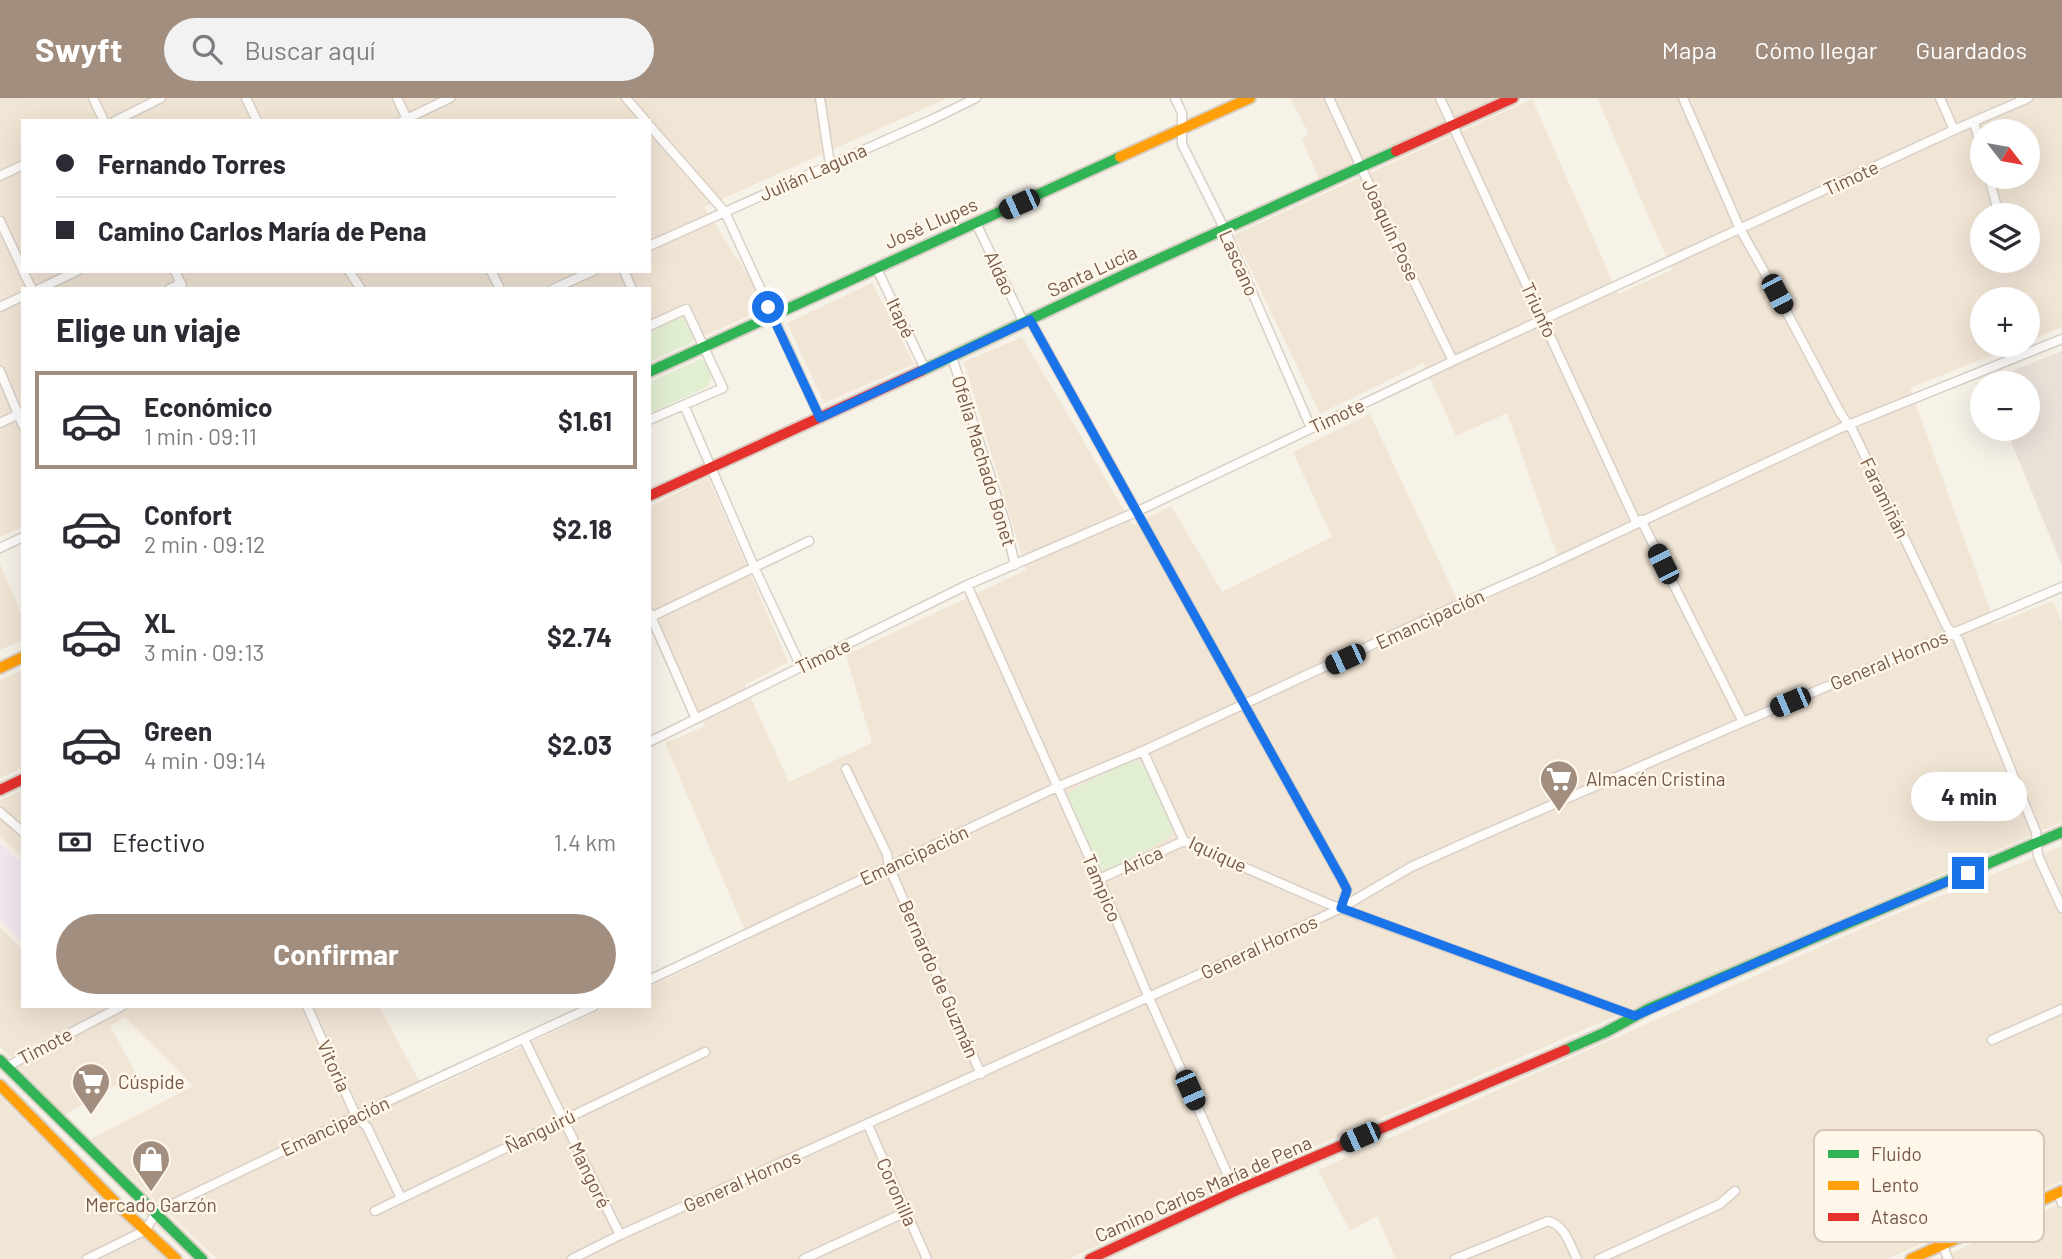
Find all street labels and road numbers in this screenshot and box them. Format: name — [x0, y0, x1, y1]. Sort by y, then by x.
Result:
street label: Julián Laguna — [756, 138, 870, 205]
street label: Timote — [1820, 155, 1882, 200]
street label: Joaquín Pose — [1358, 175, 1425, 285]
street label: José Llupes — [881, 192, 981, 253]
street label: Lascano — [1215, 226, 1264, 299]
street label: Santa Lucía — [1043, 240, 1140, 301]
street label: Aldao — [980, 247, 1021, 299]
street label: Triunfo — [1517, 279, 1562, 341]
street label: Itapé — [882, 294, 921, 342]
street label: Ofelia Machado Bonet — [948, 373, 1021, 549]
street label: Timote — [1306, 393, 1368, 438]
street label: Faramiñán — [1856, 454, 1915, 542]
street label: Emancipación — [1372, 583, 1488, 654]
street label: General Hornos — [1826, 624, 1951, 695]
street label: Timote — [792, 633, 854, 679]
street label: Emancipación — [856, 819, 972, 890]
street label: Iquique — [1186, 830, 1251, 877]
street label: Arica — [1118, 840, 1166, 879]
street label: Tampico — [1078, 850, 1127, 925]
street label: Bernardo de Guzmán — [894, 896, 985, 1061]
street label: General Hornos — [1197, 909, 1321, 984]
street label: Timote — [14, 1022, 76, 1069]
street label: Vitoria — [313, 1036, 356, 1095]
street label: Emancipación — [277, 1090, 393, 1161]
street label: Ñanguirú — [501, 1104, 579, 1157]
street label: Camino Carlos María de Pena — [1091, 1130, 1315, 1247]
street label: Mangoré — [565, 1138, 616, 1212]
street label: General Hornos — [680, 1144, 804, 1217]
street label: Coronilla — [872, 1154, 923, 1230]

